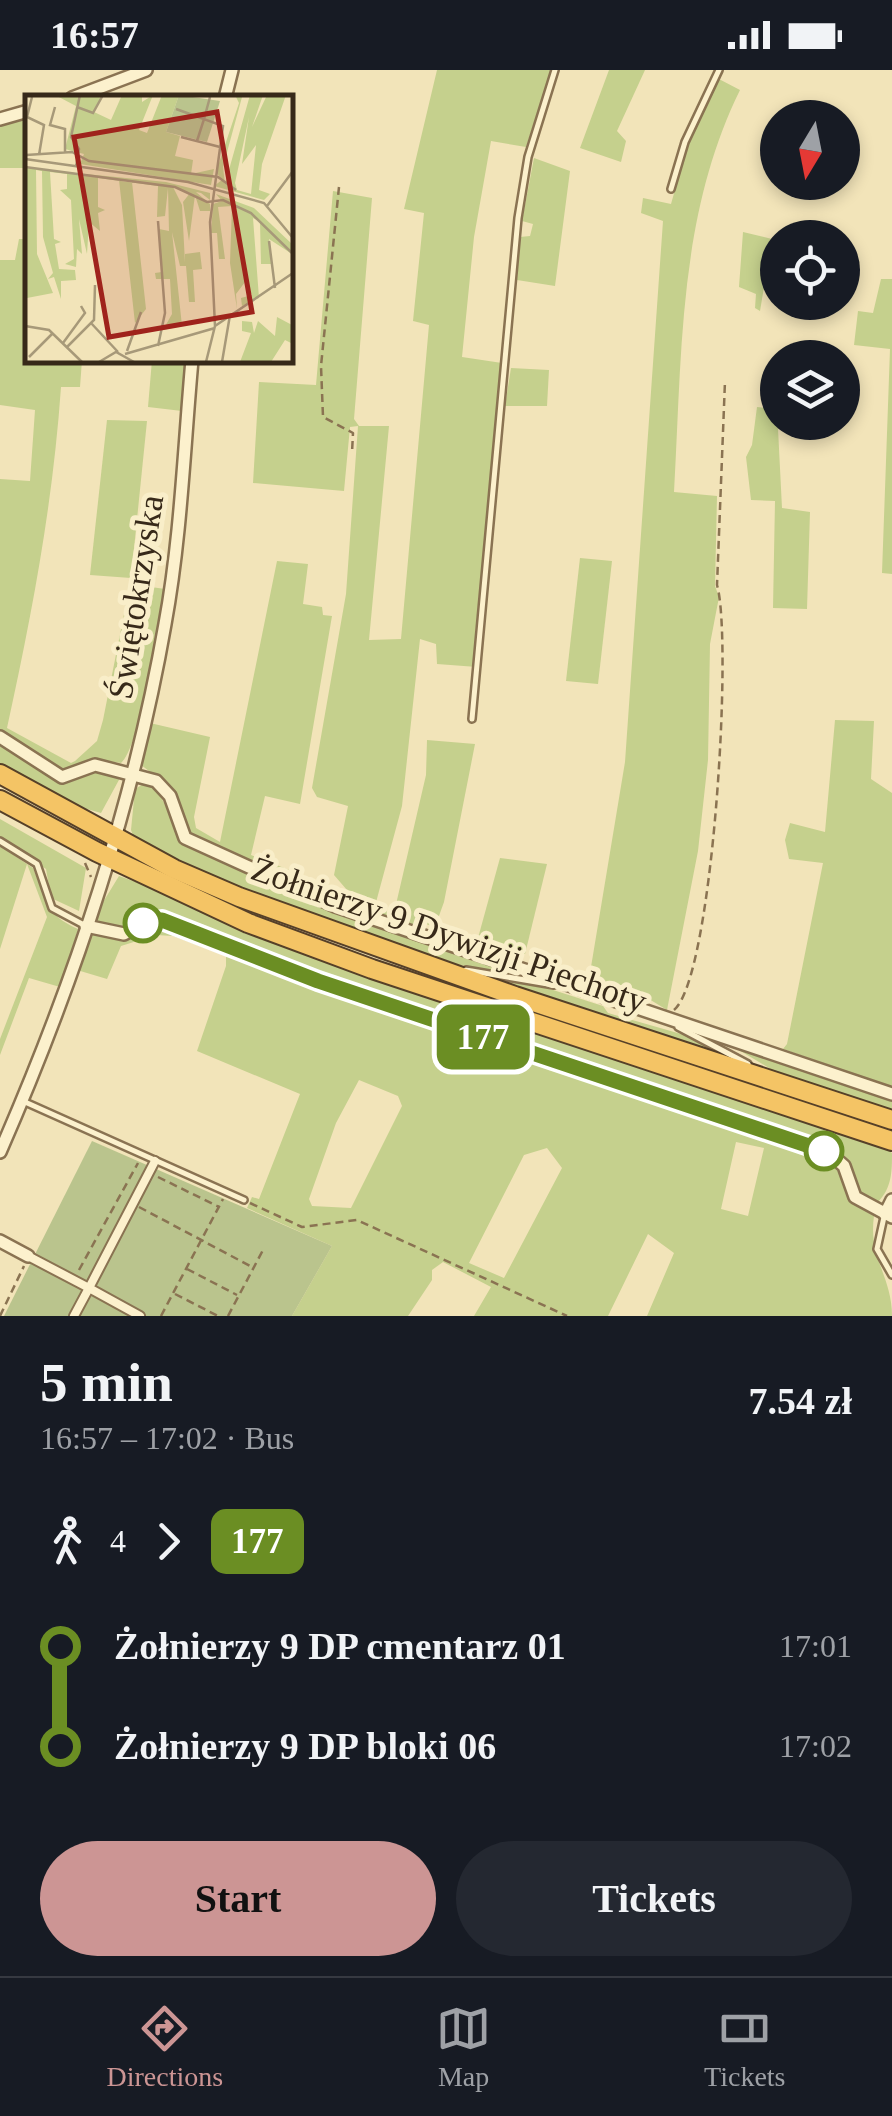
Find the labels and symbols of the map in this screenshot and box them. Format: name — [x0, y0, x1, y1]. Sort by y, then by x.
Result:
inset map — [25, 95, 292, 362]
north arrow — [760, 100, 860, 200]
street label: Świętokrzyska — [100, 492, 171, 702]
street label: Żołnierzy 9 Dywizji Piechoty — [246, 849, 652, 1021]
unlabelled marker — [124, 904, 162, 942]
line badge: 177 — [426, 1004, 540, 1070]
unlabelled marker — [805, 1132, 843, 1170]

